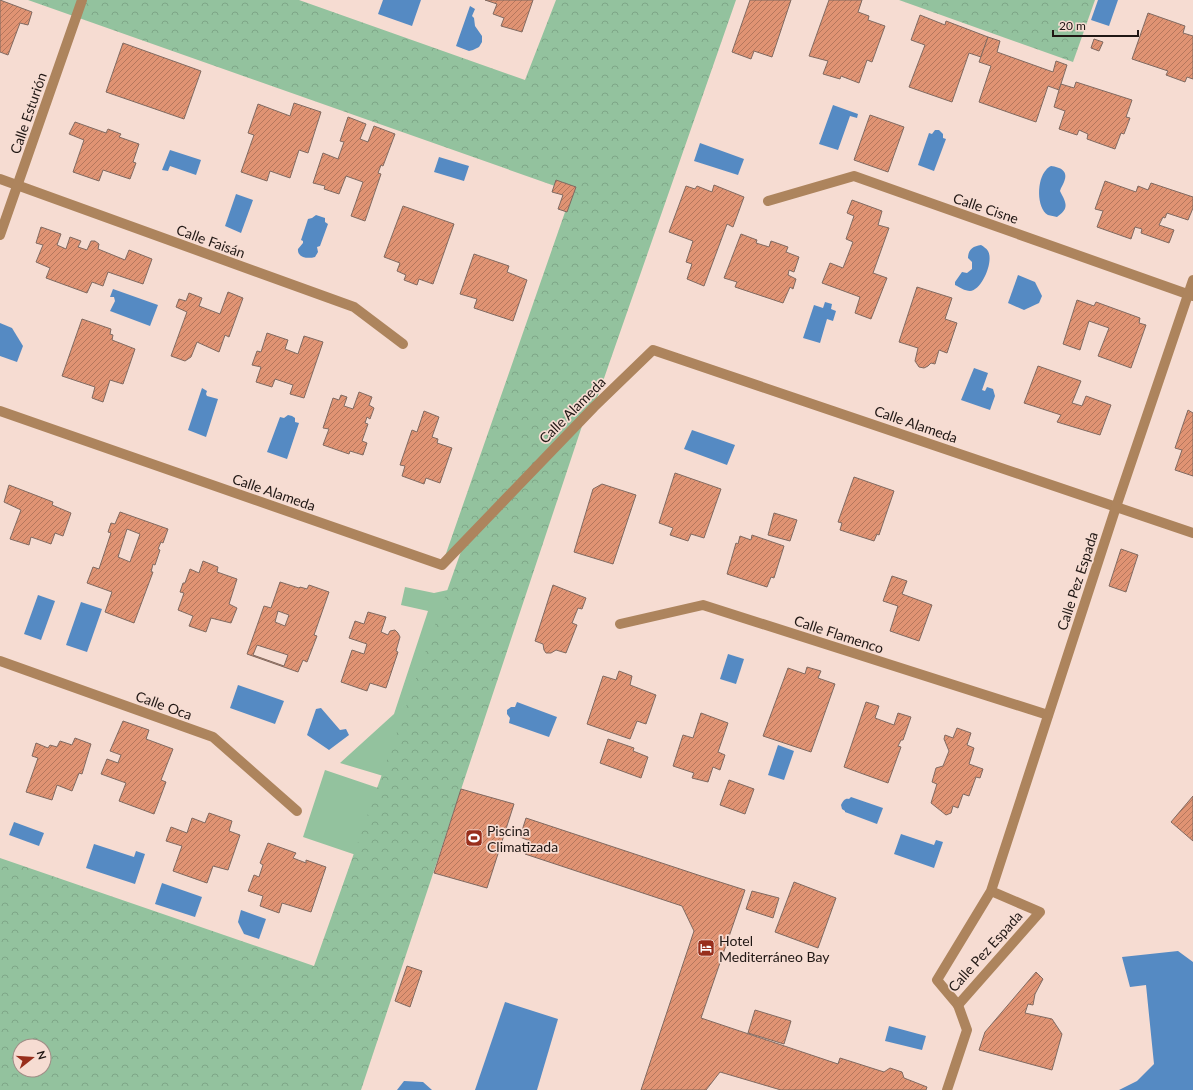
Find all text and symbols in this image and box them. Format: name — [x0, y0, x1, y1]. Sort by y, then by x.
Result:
scale bar — [1053, 12, 1138, 38]
text: 20 m — [1059, 18, 1086, 33]
street label: Calle Esturión — [6, 70, 50, 156]
street label: Calle Cisne — [951, 189, 1021, 227]
street label: Calle Faisán — [174, 221, 248, 261]
street label: Calle Alameda — [535, 373, 609, 447]
street label: Calle Alameda — [872, 402, 960, 446]
street label: Calle Alameda — [230, 470, 318, 514]
street label: Calle Pez Espada — [1053, 529, 1101, 633]
street label: Calle Flamenco — [792, 612, 886, 656]
street label: Calle Oca — [134, 687, 195, 723]
place label: Piscina Climatizada — [487, 822, 558, 855]
sports icon: Piscina Climatizada — [464, 828, 484, 848]
street label: Calle Pez Espada — [944, 907, 1026, 995]
place label: Hotel Mediterráneo Bay — [719, 932, 830, 965]
hotel icon: Hotel Mediterráneo Bay — [696, 938, 716, 958]
north arrow — [12, 1038, 52, 1078]
text: N — [35, 1049, 49, 1061]

